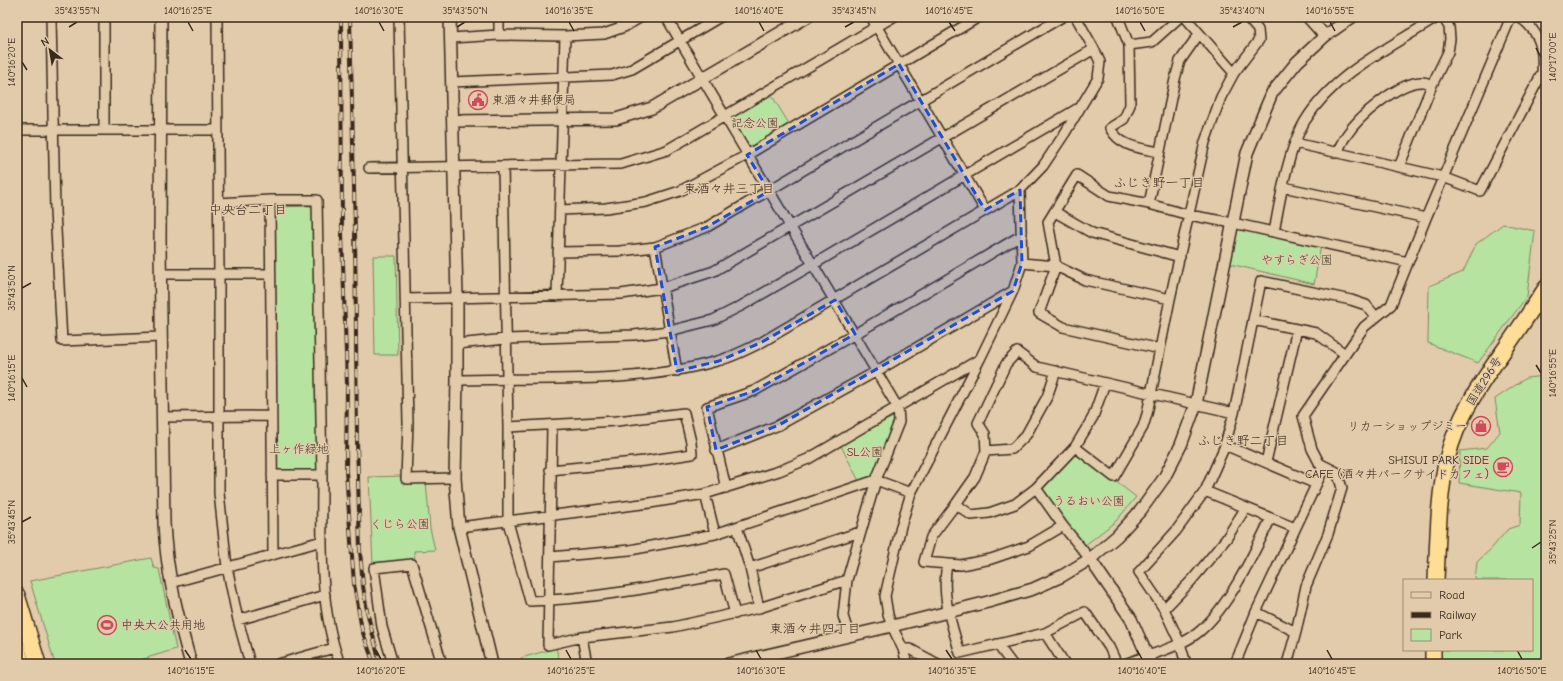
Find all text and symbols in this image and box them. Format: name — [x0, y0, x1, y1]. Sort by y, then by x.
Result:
text: 35°43'55"N — [55, 5, 99, 17]
text: 140°16'25"E — [164, 5, 212, 17]
text: 140°16'30"E — [355, 5, 403, 17]
text: 35°43'50"N — [442, 5, 488, 17]
text: 140°16'35"E — [545, 5, 593, 17]
text: 140°16'40"E — [735, 5, 783, 17]
text: 35°43'45"N — [832, 5, 876, 17]
text: 140°16'45"E — [925, 5, 973, 17]
text: 140°16'50"E — [1116, 5, 1164, 17]
text: 35°43'40"N — [1219, 5, 1265, 17]
text: 140°16'55"E — [1306, 5, 1354, 17]
north arrow — [30, 30, 70, 70]
text: 140°17'00"E — [1547, 33, 1559, 81]
text: N — [39, 34, 52, 49]
text: 140°16'20"E — [6, 38, 18, 86]
public building icon: 東酒々井郵便局 — [467, 89, 489, 111]
place label: 東酒々井郵便局 — [492, 93, 576, 107]
park label: 記念公園 — [731, 116, 779, 130]
district label: ふじき野一丁目 — [1113, 175, 1205, 190]
district label: 東酒々井三丁目 — [683, 181, 775, 196]
district label: 中央台二丁目 — [209, 202, 287, 217]
park label: やすらぎ公園 — [1261, 253, 1333, 267]
text: 35°43'50"N — [6, 265, 18, 311]
text: 140°16'55"E — [1547, 349, 1559, 397]
street label: 国道296号 — [1463, 354, 1505, 408]
text: 140°16'15"E — [6, 355, 18, 401]
shop icon: リカーショップジミー — [1470, 415, 1492, 437]
place label: リカーショップジミー — [1347, 419, 1467, 433]
district label: ふじき野二丁目 — [1197, 433, 1289, 448]
park label: 上ヶ作緑地 — [269, 442, 329, 456]
park label: SL公園 — [847, 445, 883, 459]
place label: SHISUI PARK SIDE CAFE (酒々井パークサイドカフェ) — [1305, 453, 1489, 481]
cafe icon: SHISUI PARK SIDE CAFE (酒々井パークサイドカフェ) — [1492, 456, 1514, 478]
park label: うるおい公園 — [1053, 494, 1125, 508]
text: 35°43'45"N — [6, 500, 18, 544]
park label: くじら公園 — [370, 517, 430, 531]
text: 35°43'25"N — [1547, 520, 1559, 564]
legend — [1403, 579, 1533, 651]
text: Road — [1439, 588, 1465, 602]
text: Railway — [1439, 608, 1477, 622]
sports icon: 中央大公共用地 — [96, 614, 118, 636]
place label: 中央大公共用地 — [121, 618, 205, 632]
district label: 東酒々井四丁目 — [769, 621, 861, 636]
text: Park — [1439, 628, 1462, 642]
text: 140°16'15"E — [168, 665, 214, 677]
text: 140°16'20"E — [357, 665, 405, 677]
text: 140°16'25"E — [547, 665, 595, 677]
text: 140°16'30"E — [737, 665, 785, 677]
text: 140°16'35"E — [928, 665, 976, 677]
text: 140°16'40"E — [1118, 665, 1166, 677]
text: 140°16'45"E — [1308, 665, 1356, 677]
text: 140°16'50"E — [1498, 665, 1546, 677]

